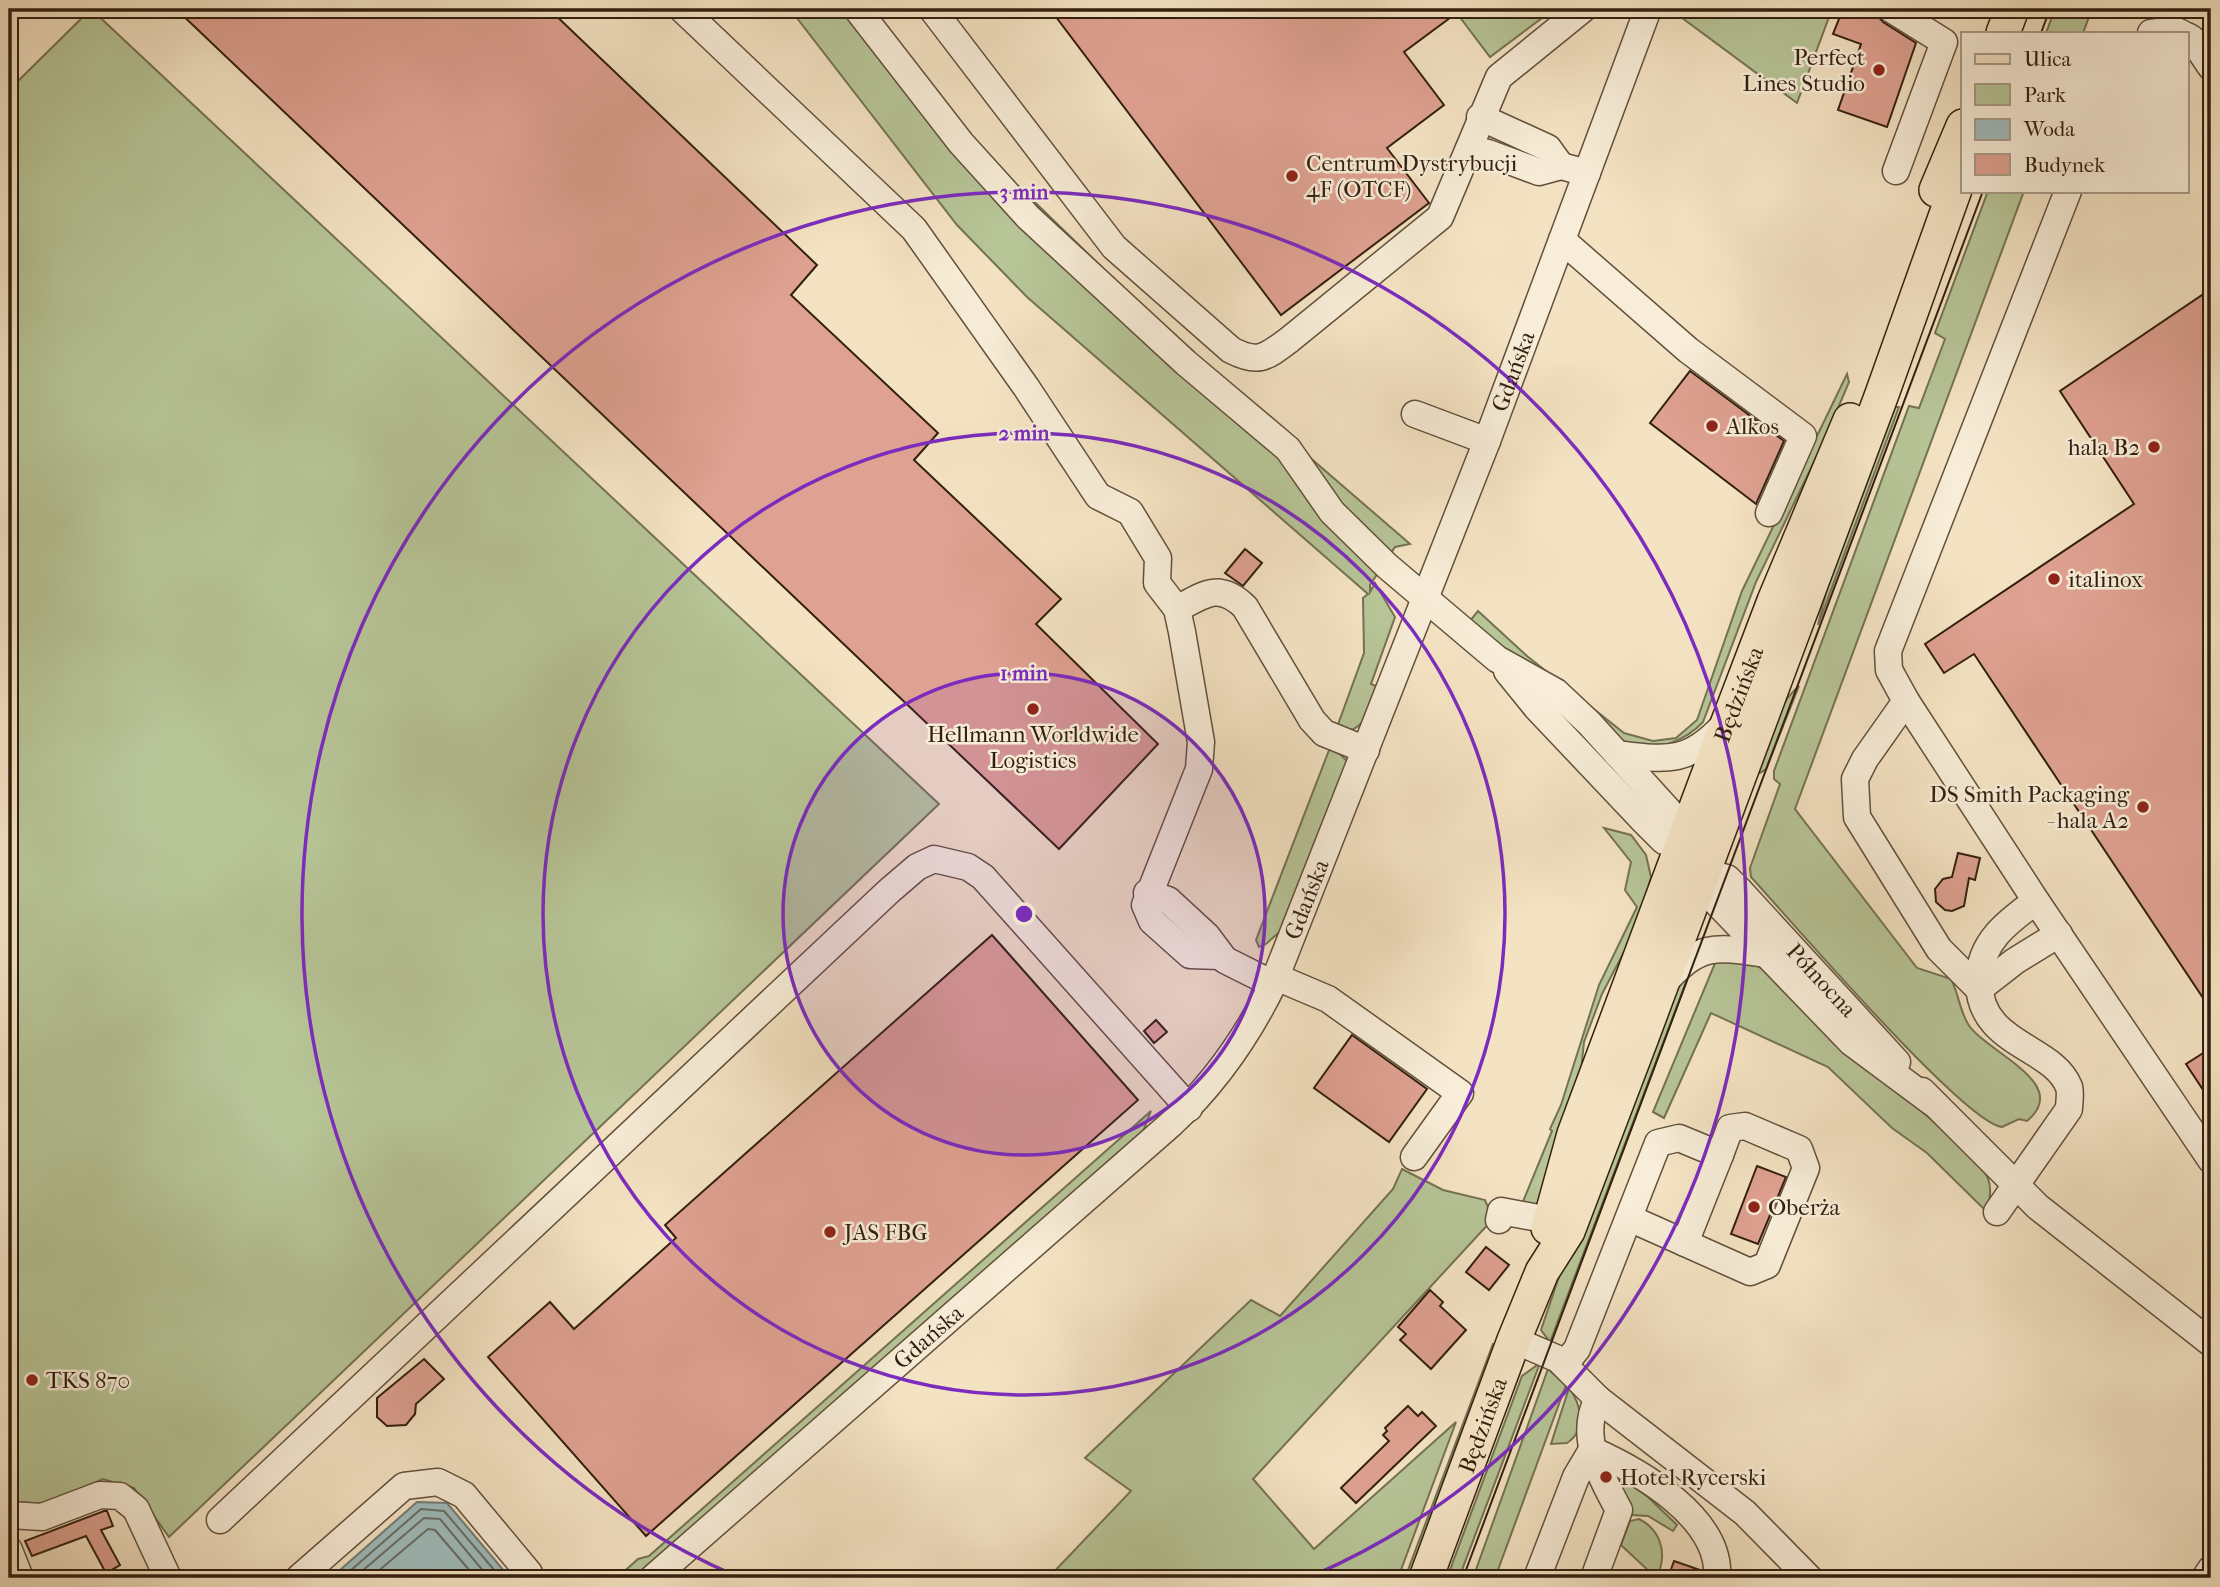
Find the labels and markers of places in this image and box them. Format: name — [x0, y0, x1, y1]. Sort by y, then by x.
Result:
place label: Perfect Lines Studio — [1743, 44, 1865, 97]
marker: Perfect Lines Studio — [1871, 62, 1887, 78]
place label: Centrum Dystrybucji 4F (OTCF) — [1306, 150, 1517, 203]
marker: Centrum Dystrybucji 4F (OTCF) — [1284, 168, 1300, 184]
place label: Alkos — [1725, 413, 1779, 440]
marker: Alkos — [1704, 418, 1720, 434]
place label: hala B2 — [2068, 434, 2140, 461]
marker: hala B2 — [2146, 439, 2162, 455]
place label: italinox — [2068, 566, 2143, 593]
marker: italinox — [2046, 571, 2062, 587]
marker: Hellmann Worldwide Logistics — [1025, 701, 1041, 717]
place label: Hellmann Worldwide Logistics — [927, 721, 1139, 774]
place label: DS Smith Packaging - hala A2 — [1929, 781, 2130, 834]
marker: DS Smith Packaging - hala A2 — [2135, 799, 2151, 815]
centre of rings — [1012, 902, 1036, 926]
place label: Oberża — [1768, 1194, 1841, 1221]
marker: Oberża — [1746, 1199, 1762, 1215]
place label: JAS FBG — [842, 1219, 928, 1246]
marker: JAS FBG — [822, 1224, 838, 1240]
place label: TKS 870 — [46, 1367, 130, 1394]
marker: TKS 870 — [24, 1372, 40, 1388]
place label: Hotel Rycerski — [1620, 1464, 1767, 1491]
marker: Hotel Rycerski — [1598, 1469, 1614, 1485]

